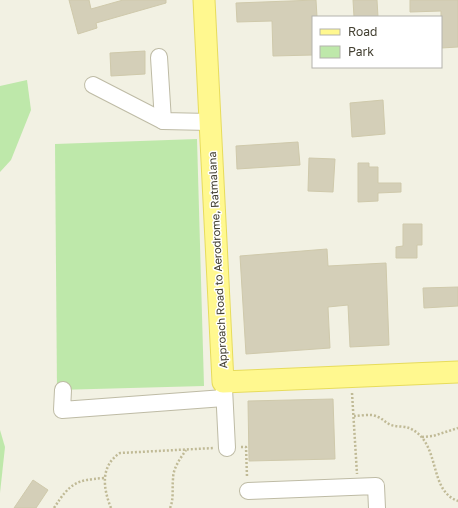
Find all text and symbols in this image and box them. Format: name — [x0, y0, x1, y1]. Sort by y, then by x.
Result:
legend — [312, 16, 442, 68]
text: Road — [348, 24, 377, 39]
text: Park — [348, 44, 374, 59]
street label: Approach Road to Aerodrome, Ratmalana — [205, 151, 229, 369]

